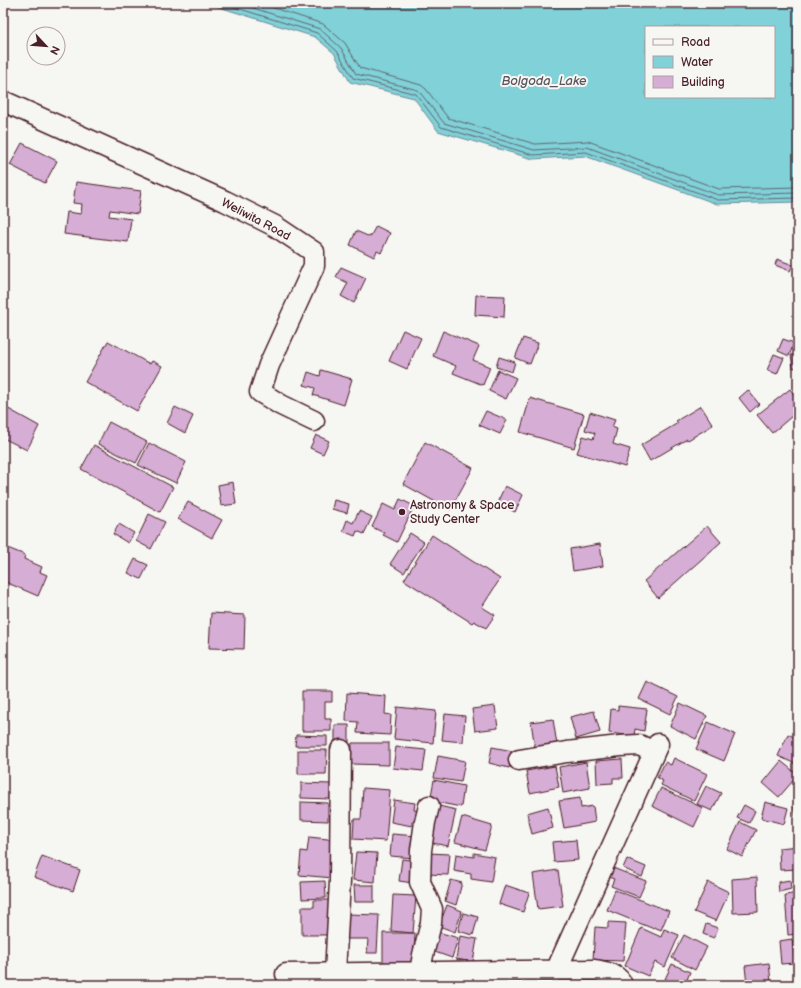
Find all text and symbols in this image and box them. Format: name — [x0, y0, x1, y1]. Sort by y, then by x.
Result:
north arrow — [26, 26, 66, 66]
legend — [645, 26, 775, 98]
text: Road — [681, 35, 710, 50]
text: N — [47, 44, 62, 57]
text: Water — [681, 55, 713, 70]
water label: Bolgoda_Lake — [501, 73, 587, 89]
text: Building — [681, 75, 725, 90]
street label: Weliwita Road — [219, 195, 293, 244]
place label: Astronomy & Space Study Center — [410, 498, 514, 527]
marker: Astronomy & Space Study Center — [397, 507, 407, 517]

